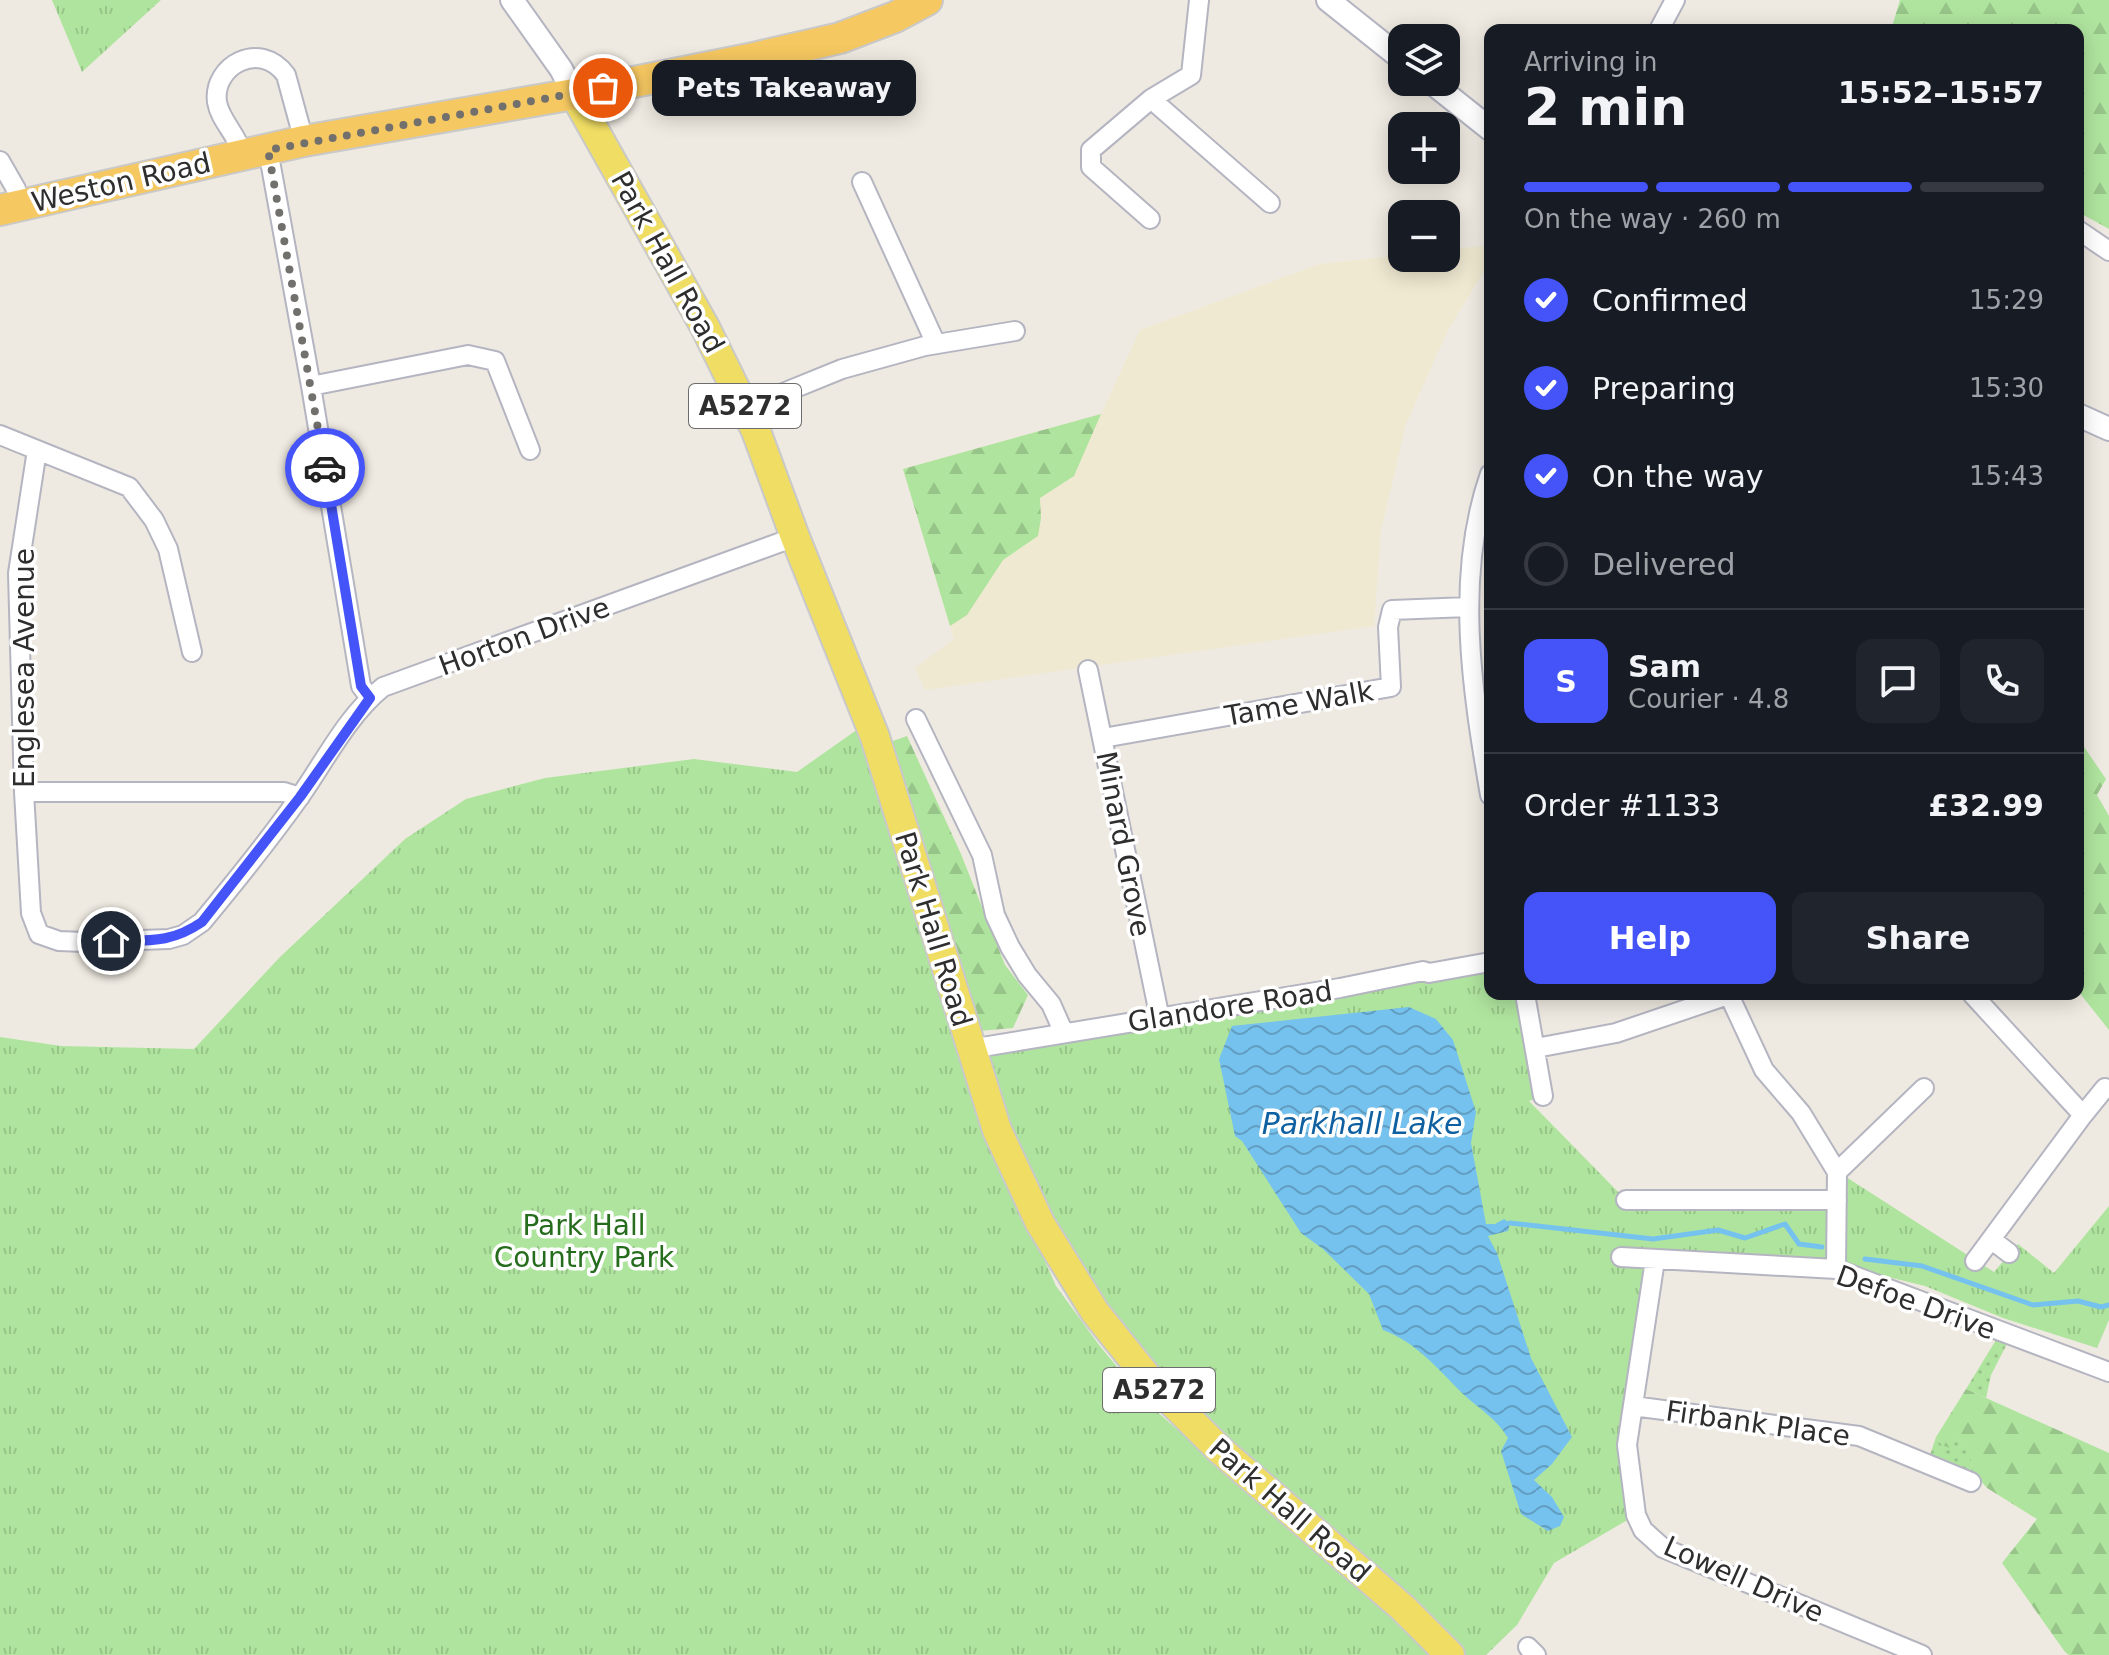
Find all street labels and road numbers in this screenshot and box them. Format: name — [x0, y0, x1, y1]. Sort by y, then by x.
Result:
street label: Weston Road — [28, 146, 214, 219]
street label: Park Hall Road — [604, 166, 731, 359]
road number: A5272 — [689, 384, 801, 428]
street label: Englesea Avenue — [8, 548, 41, 788]
street label: Horton Drive — [434, 590, 614, 683]
street label: Tame Walk — [1221, 674, 1377, 733]
street label: Minard Grove — [1089, 749, 1158, 940]
street label: Park Hall Road — [888, 828, 979, 1031]
street label: Glandore Road — [1125, 974, 1335, 1039]
street label: Defoe Drive — [1832, 1258, 2000, 1346]
road number: A5272 — [1103, 1368, 1215, 1412]
street label: Firbank Place — [1664, 1394, 1852, 1453]
street label: Park Hall Road — [1202, 1432, 1377, 1589]
street label: Lowell Drive — [1659, 1530, 1829, 1629]

